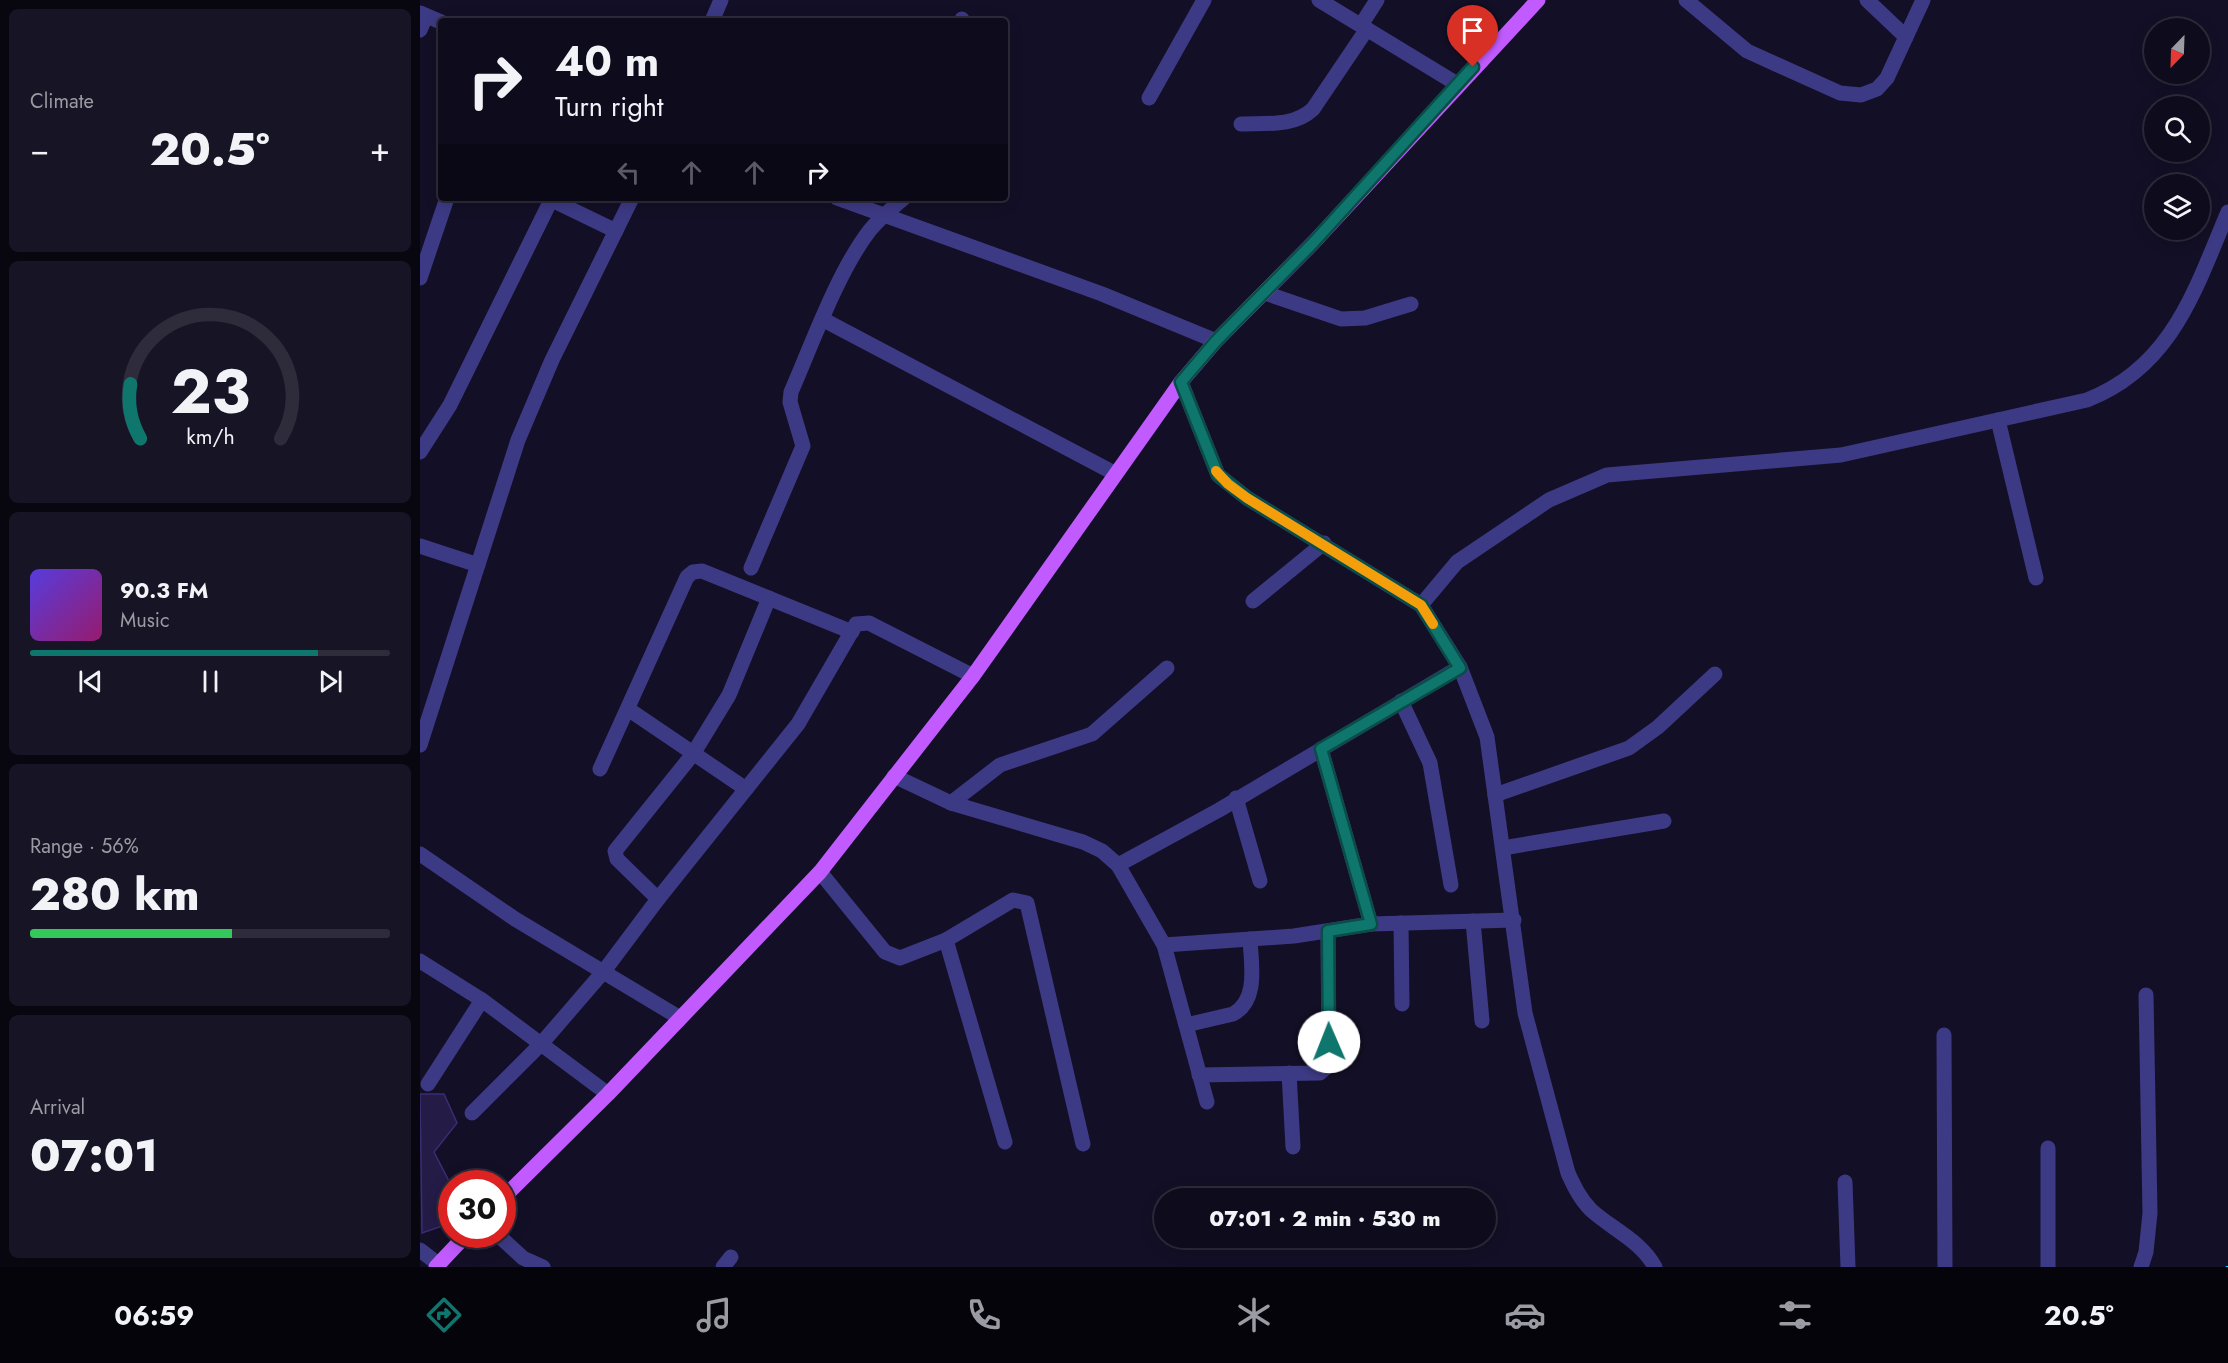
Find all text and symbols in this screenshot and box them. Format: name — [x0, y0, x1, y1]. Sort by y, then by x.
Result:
pin — [1447, 5, 1498, 67]
icon: arrive — [1456, 14, 1489, 47]
north arrow — [2144, 18, 2210, 84]
map controls — [2144, 18, 2210, 240]
text: 40 m — [555, 31, 659, 92]
icon: right — [456, 42, 534, 120]
text: Climate — [30, 87, 94, 116]
text: Turn right — [555, 87, 663, 126]
button: search — [2144, 96, 2210, 162]
text: 20.5° — [150, 117, 270, 182]
text: − — [30, 126, 49, 173]
text: + — [370, 126, 390, 173]
icon: left — [612, 156, 645, 189]
icon: ahead — [675, 156, 708, 189]
icon: ahead — [738, 156, 771, 189]
icon: right — [801, 156, 834, 189]
button: layers — [2144, 174, 2210, 240]
text: 23 — [170, 346, 250, 436]
text: km/h — [186, 421, 234, 452]
text: 90.3 FM — [120, 574, 208, 606]
text: Music — [120, 606, 170, 635]
icon: previous — [74, 665, 107, 698]
icon: pause — [194, 665, 227, 698]
icon: next — [314, 665, 347, 698]
text: Range · 56% — [30, 832, 139, 861]
text: 280 km — [30, 862, 199, 927]
position arrow — [1297, 1010, 1361, 1074]
text: Arrival — [30, 1093, 85, 1122]
text: 07:01 — [30, 1123, 158, 1188]
speed limit sign: 30 — [438, 1170, 516, 1248]
text: 07:01 · 2 min · 530 m — [1209, 1202, 1441, 1234]
icon: directions — [423, 1294, 465, 1336]
icon: music — [693, 1294, 735, 1336]
icon: phone — [963, 1294, 1005, 1336]
icon: climate — [1233, 1294, 1275, 1336]
icon: car — [1504, 1294, 1546, 1336]
icon: filters — [1774, 1294, 1816, 1336]
text: 06:59 — [114, 1296, 194, 1335]
text: 20.5° — [2044, 1296, 2114, 1335]

